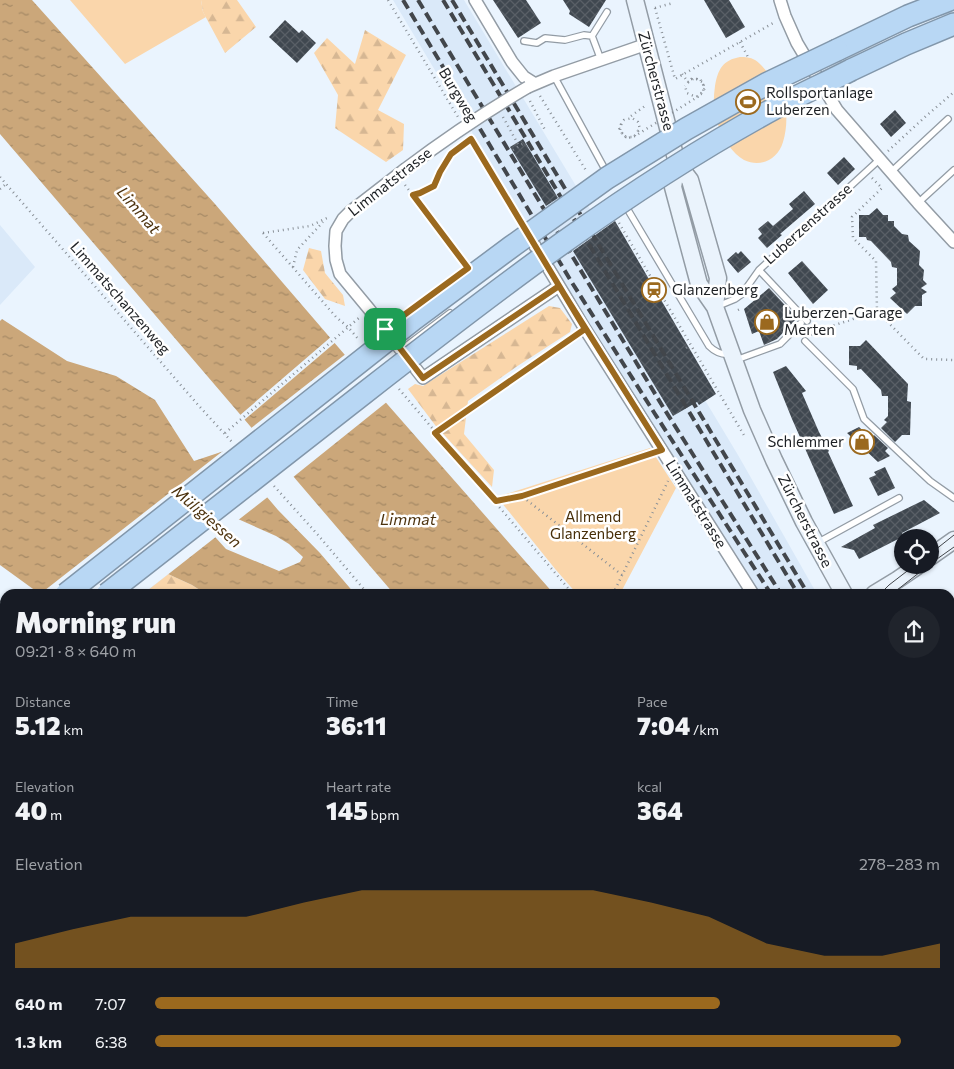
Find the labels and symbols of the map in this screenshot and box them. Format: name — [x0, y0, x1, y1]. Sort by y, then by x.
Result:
street label: Zürcherstrasse — [635, 29, 679, 132]
street label: Burgweg — [436, 64, 482, 125]
place label: Rollsportanlage Luberzen — [766, 83, 873, 118]
sports icon: Rollsportanlage Luberzen — [735, 89, 761, 115]
street label: Limmatstrasse — [344, 143, 435, 219]
street label: Luberzenstrasse — [760, 179, 855, 267]
water label: Limmat — [114, 182, 165, 237]
street label: Limmatschanzenweg — [67, 237, 175, 357]
station icon: Glanzenberg — [641, 277, 667, 303]
place label: Glanzenberg — [672, 280, 758, 298]
place label: Luberzen-Garage Merten — [784, 303, 903, 338]
pin — [364, 308, 406, 350]
shop icon: Luberzen-Garage Merten — [754, 309, 780, 335]
shop icon: Schlemmer — [849, 429, 875, 455]
place label: Schlemmer — [767, 432, 844, 450]
street label: Limmatstrasse — [663, 456, 731, 551]
street label: Zürcherstrasse — [775, 471, 837, 570]
water label: Müligiessen — [169, 480, 246, 551]
park label: Allmend Glanzenberg — [550, 507, 636, 542]
water label: Limmat — [380, 509, 436, 528]

